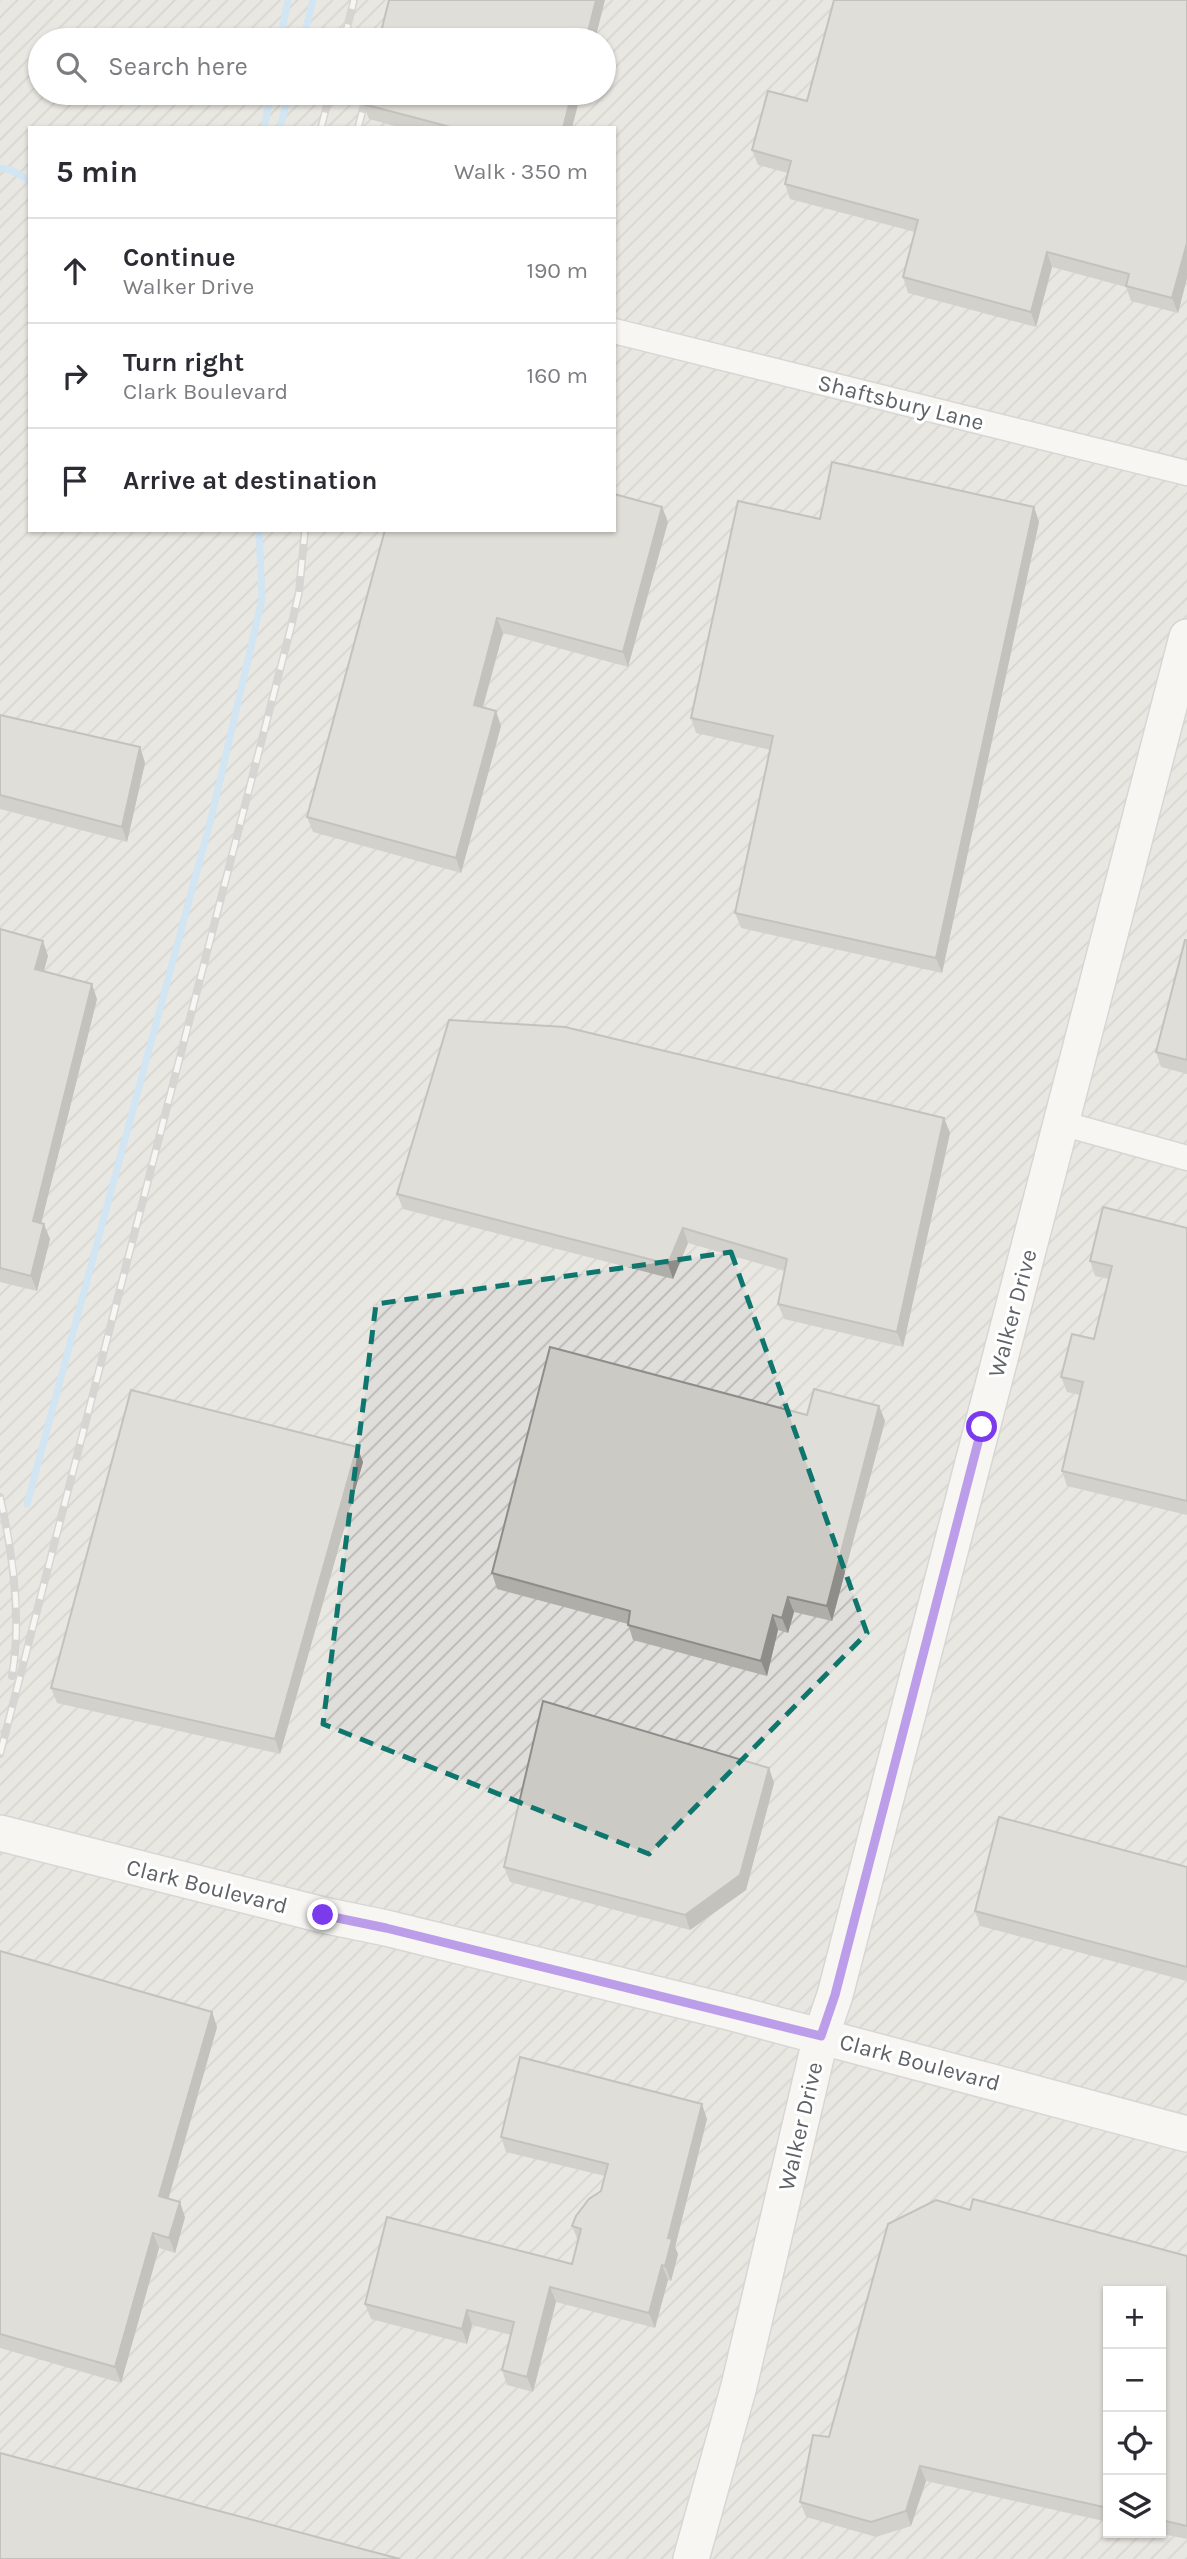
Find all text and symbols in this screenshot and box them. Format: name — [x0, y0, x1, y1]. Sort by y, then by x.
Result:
search box — [28, 28, 616, 105]
icon: search — [52, 48, 90, 86]
text: Search here — [108, 51, 248, 82]
text: 5 min — [56, 154, 138, 190]
text: Walk · 350 m — [454, 158, 588, 185]
text: Continue — [123, 242, 235, 273]
icon: ahead — [56, 252, 94, 290]
text: 190 m — [526, 257, 588, 284]
text: Walker Drive — [123, 273, 254, 300]
text: Turn right — [123, 347, 244, 378]
icon: right — [56, 357, 94, 395]
text: 160 m — [527, 362, 588, 389]
street label: Shaftsbury Lane — [815, 369, 987, 436]
text: Clark Boulevard — [123, 378, 288, 405]
icon: arrive — [56, 462, 94, 500]
text: Arrive at destination — [123, 465, 377, 496]
street label: Walker Drive — [982, 1246, 1043, 1380]
route start — [966, 1411, 997, 1442]
street label: Clark Boulevard — [123, 1853, 290, 1920]
route end — [307, 1899, 338, 1930]
street label: Clark Boulevard — [837, 2028, 1003, 2097]
street label: Walker Drive — [773, 2059, 828, 2193]
map controls — [1103, 2286, 1166, 2538]
button: + — [1103, 2286, 1166, 2349]
button: − — [1103, 2349, 1166, 2412]
button: locate — [1103, 2412, 1166, 2475]
button: layers — [1103, 2475, 1166, 2538]

